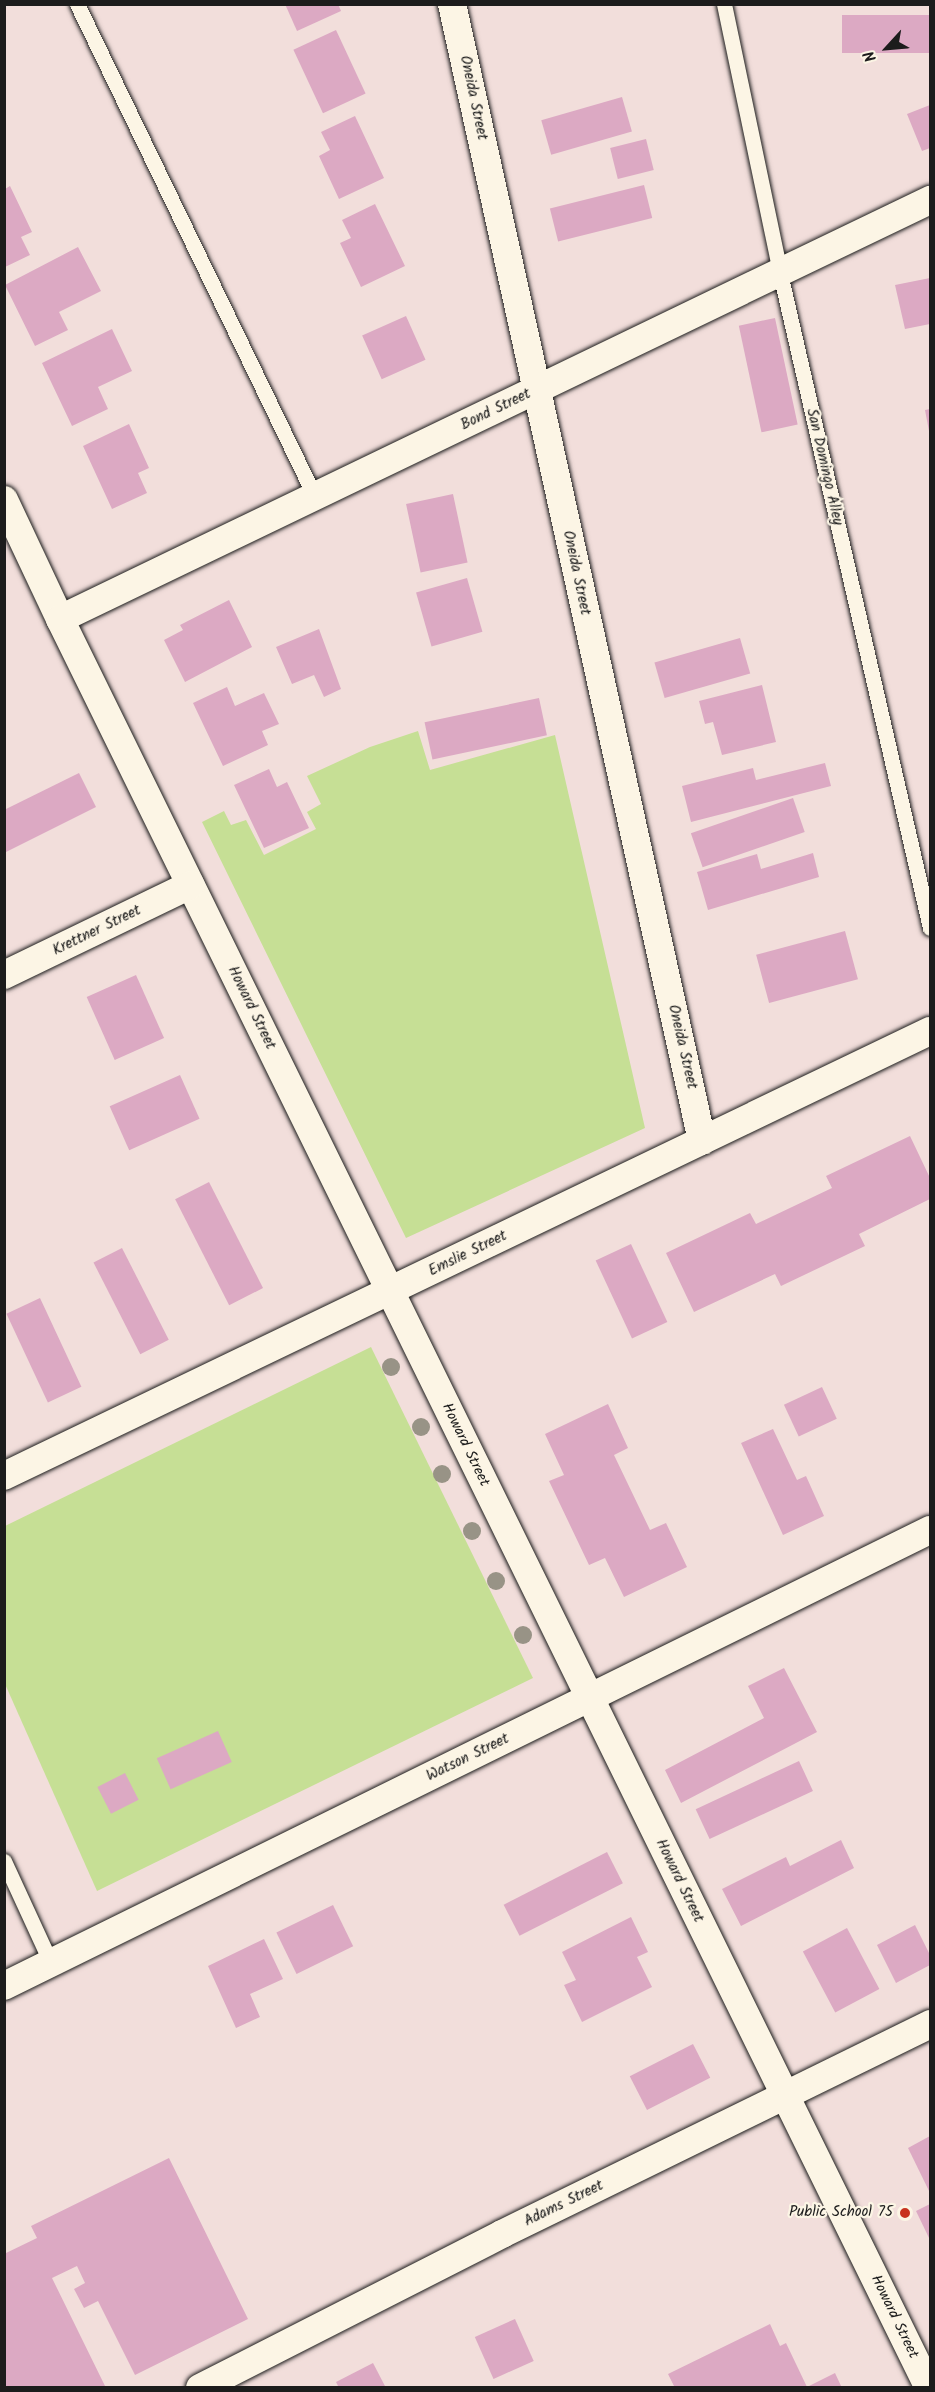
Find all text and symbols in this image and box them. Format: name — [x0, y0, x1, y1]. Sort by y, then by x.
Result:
north arrow — [857, 18, 917, 78]
text: N — [857, 46, 884, 66]
street label: Oneida Street — [455, 54, 491, 142]
street label: Bond Street — [458, 385, 534, 435]
street label: San Domingo Alley — [802, 407, 846, 527]
street label: Oneida Street — [558, 529, 594, 617]
street label: Krettner Street — [50, 902, 144, 960]
street label: Howard Street — [223, 963, 279, 1053]
street label: Oneida Street — [664, 1003, 700, 1091]
street label: Emslie Street — [426, 1227, 510, 1281]
street label: Howard Street — [437, 1400, 493, 1490]
street label: Watson Street — [424, 1730, 512, 1786]
street label: Howard Street — [651, 1836, 707, 1926]
street label: Adams Street — [521, 2177, 607, 2231]
place label: Public School 75 — [789, 2204, 893, 2222]
marker: Public School 75 — [898, 2206, 912, 2220]
street label: Howard Street — [866, 2272, 922, 2362]

